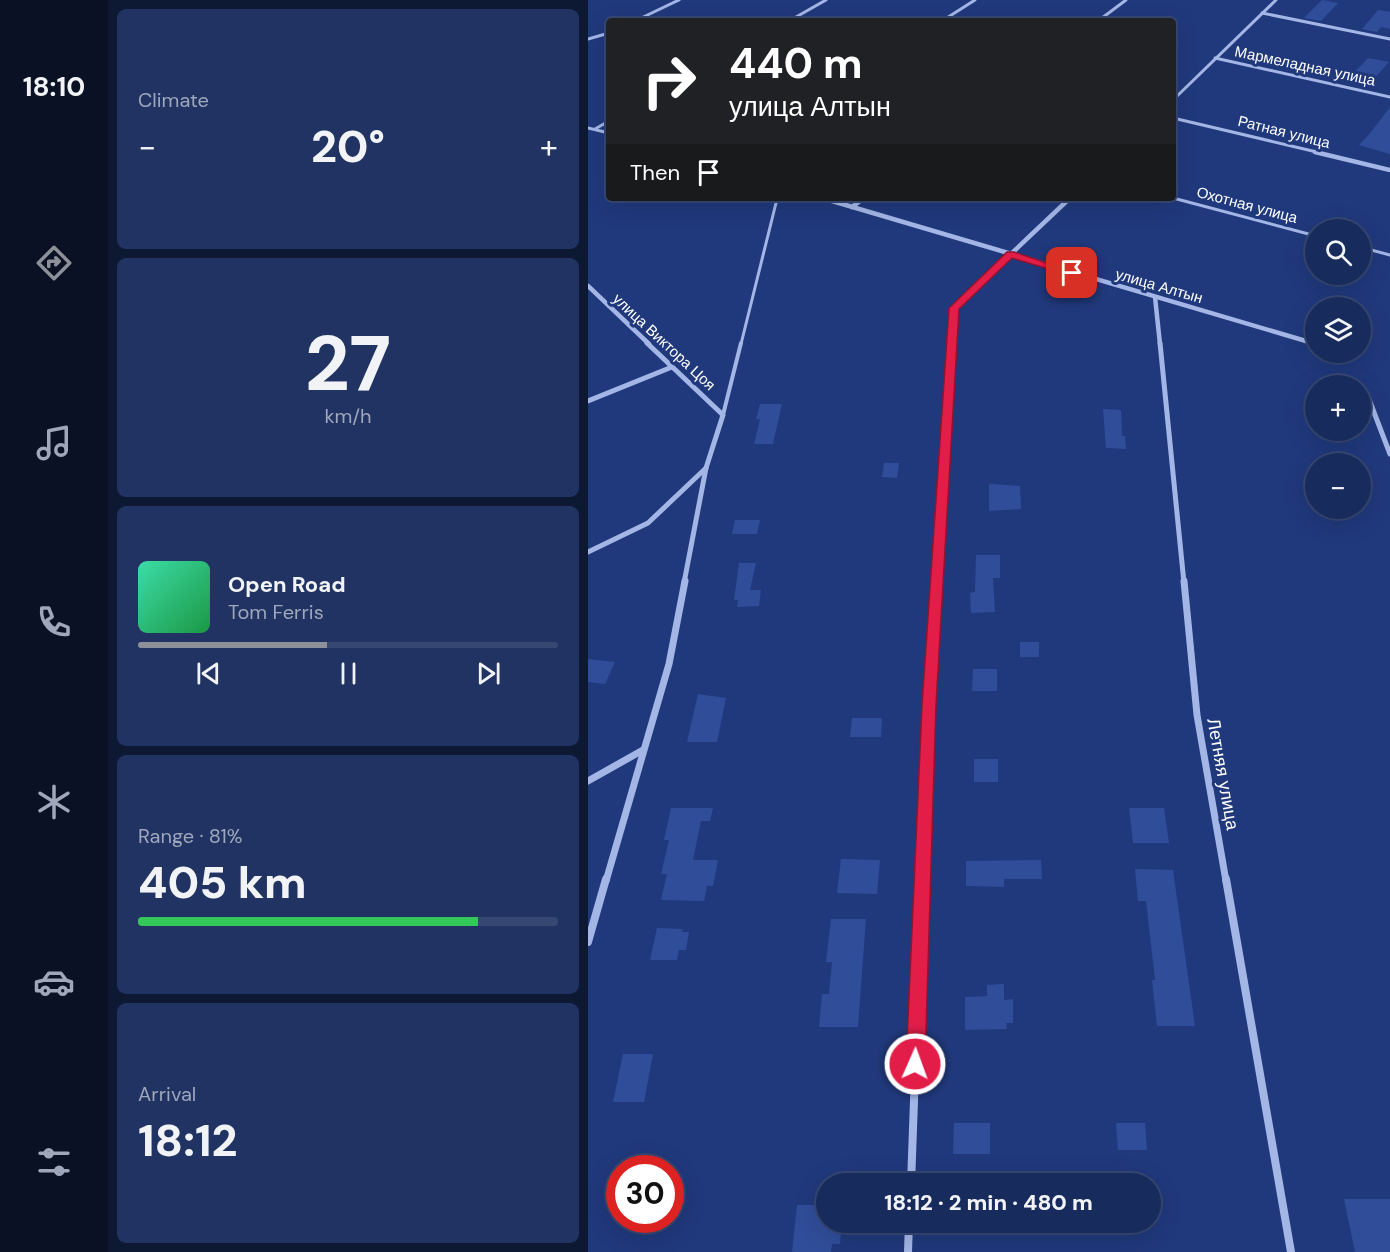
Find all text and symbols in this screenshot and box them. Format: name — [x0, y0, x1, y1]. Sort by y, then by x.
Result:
text: 440 m — [729, 36, 863, 91]
street label: Мармеладная улица — [1233, 41, 1378, 91]
icon: right — [630, 42, 708, 120]
text: 18:10 — [23, 69, 85, 104]
text: Climate — [138, 87, 209, 113]
text: улица Алтын — [729, 89, 891, 124]
street label: Ратная улица — [1236, 111, 1333, 153]
text: 20° — [311, 117, 385, 176]
text: − — [138, 125, 156, 168]
text: + — [540, 125, 558, 168]
icon: arrive — [692, 156, 725, 189]
text: Then — [630, 158, 680, 187]
street label: Охотная улица — [1194, 182, 1300, 228]
map controls — [1305, 219, 1371, 519]
button: search — [1305, 219, 1371, 285]
icon: directions — [33, 242, 75, 284]
pin — [1046, 247, 1097, 298]
icon: arrive — [1055, 256, 1088, 289]
street label: улица Алтын — [1113, 264, 1205, 308]
street label: улица Виктора Цоя — [608, 289, 720, 395]
button: layers — [1305, 297, 1371, 363]
text: 27 — [305, 313, 391, 414]
button: + — [1305, 375, 1371, 441]
text: km/h — [324, 403, 372, 429]
icon: music — [33, 422, 75, 464]
button: − — [1305, 453, 1371, 519]
text: Open Road — [228, 570, 346, 599]
text: Tom Ferris — [228, 599, 324, 625]
icon: phone — [33, 601, 75, 643]
icon: previous — [192, 657, 225, 690]
icon: pause — [332, 657, 365, 690]
icon: next — [472, 657, 505, 690]
street label: Летняя улица — [1201, 716, 1245, 833]
icon: climate — [33, 781, 75, 823]
text: Range · 81% — [138, 823, 242, 849]
text: 405 km — [138, 853, 307, 912]
icon: car — [33, 961, 75, 1003]
position arrow — [883, 1032, 947, 1096]
text: Arrival — [138, 1081, 196, 1107]
text: 18:12 — [138, 1111, 238, 1170]
icon: filters — [33, 1141, 75, 1183]
speed limit sign: 30 — [606, 1155, 684, 1233]
text: 18:12 · 2 min · 480 m — [884, 1188, 1093, 1217]

